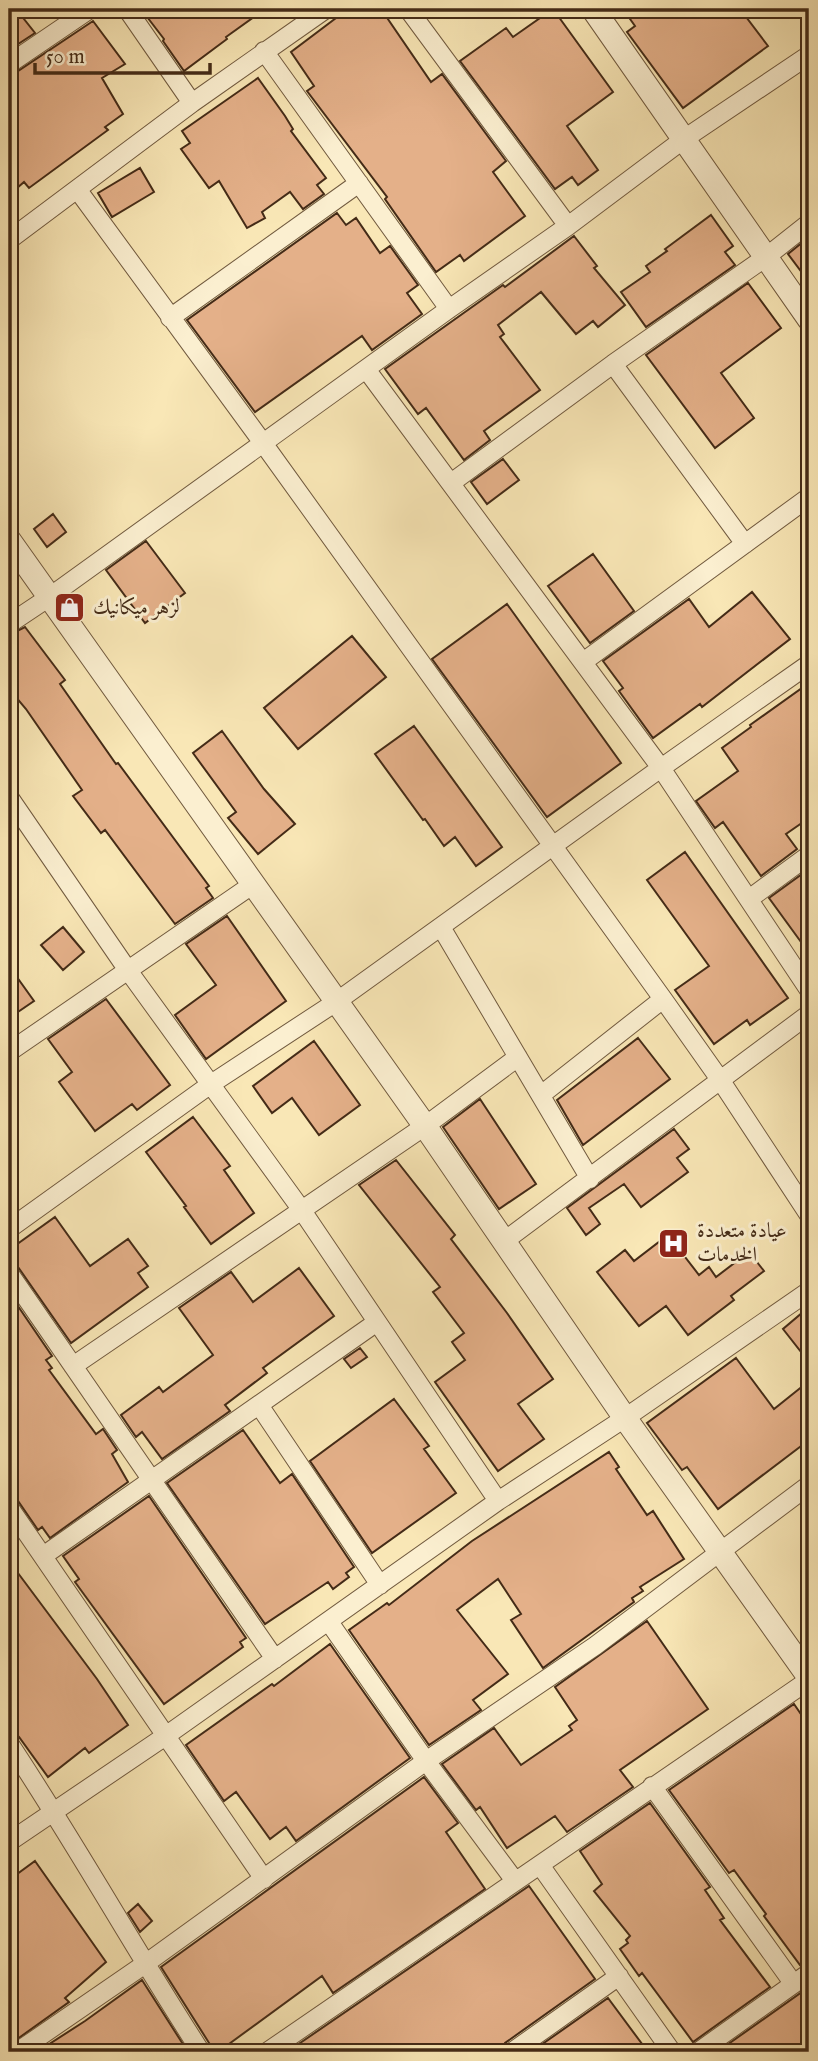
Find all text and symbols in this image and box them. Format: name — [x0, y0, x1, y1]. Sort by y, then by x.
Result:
scale bar — [35, 32, 210, 76]
text: 50 m — [46, 44, 85, 71]
shop icon: لزهر ميكانيك — [53, 591, 87, 625]
place label: لزهر ميكانيك — [93, 595, 180, 622]
place label: عيادة متعددة الخدمات — [697, 1218, 787, 1269]
hospital icon: عيادة متعددة الخدمات — [657, 1226, 691, 1260]

